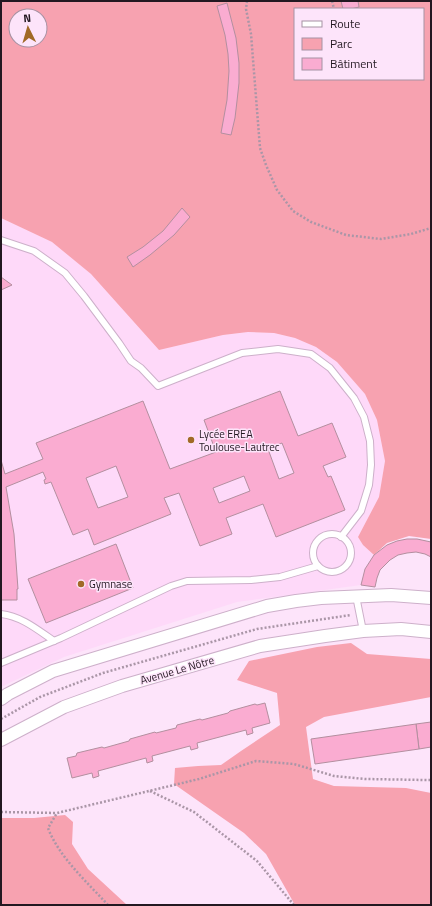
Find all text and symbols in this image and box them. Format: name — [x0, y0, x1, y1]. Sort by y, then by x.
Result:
north arrow — [8, 8, 48, 48]
legend — [294, 8, 424, 80]
text: N — [23, 10, 32, 26]
text: Route — [330, 14, 360, 33]
text: Parc — [330, 34, 352, 53]
text: Bâtiment — [330, 54, 378, 73]
place label: Lycée EREA Toulouse-Lautrec — [199, 426, 280, 455]
marker: Lycée EREA Toulouse-Lautrec — [186, 435, 196, 445]
place label: Gymnase — [89, 576, 133, 592]
marker: Gymnase — [76, 579, 86, 589]
street label: Avenue Le Nôtre — [138, 652, 216, 688]

